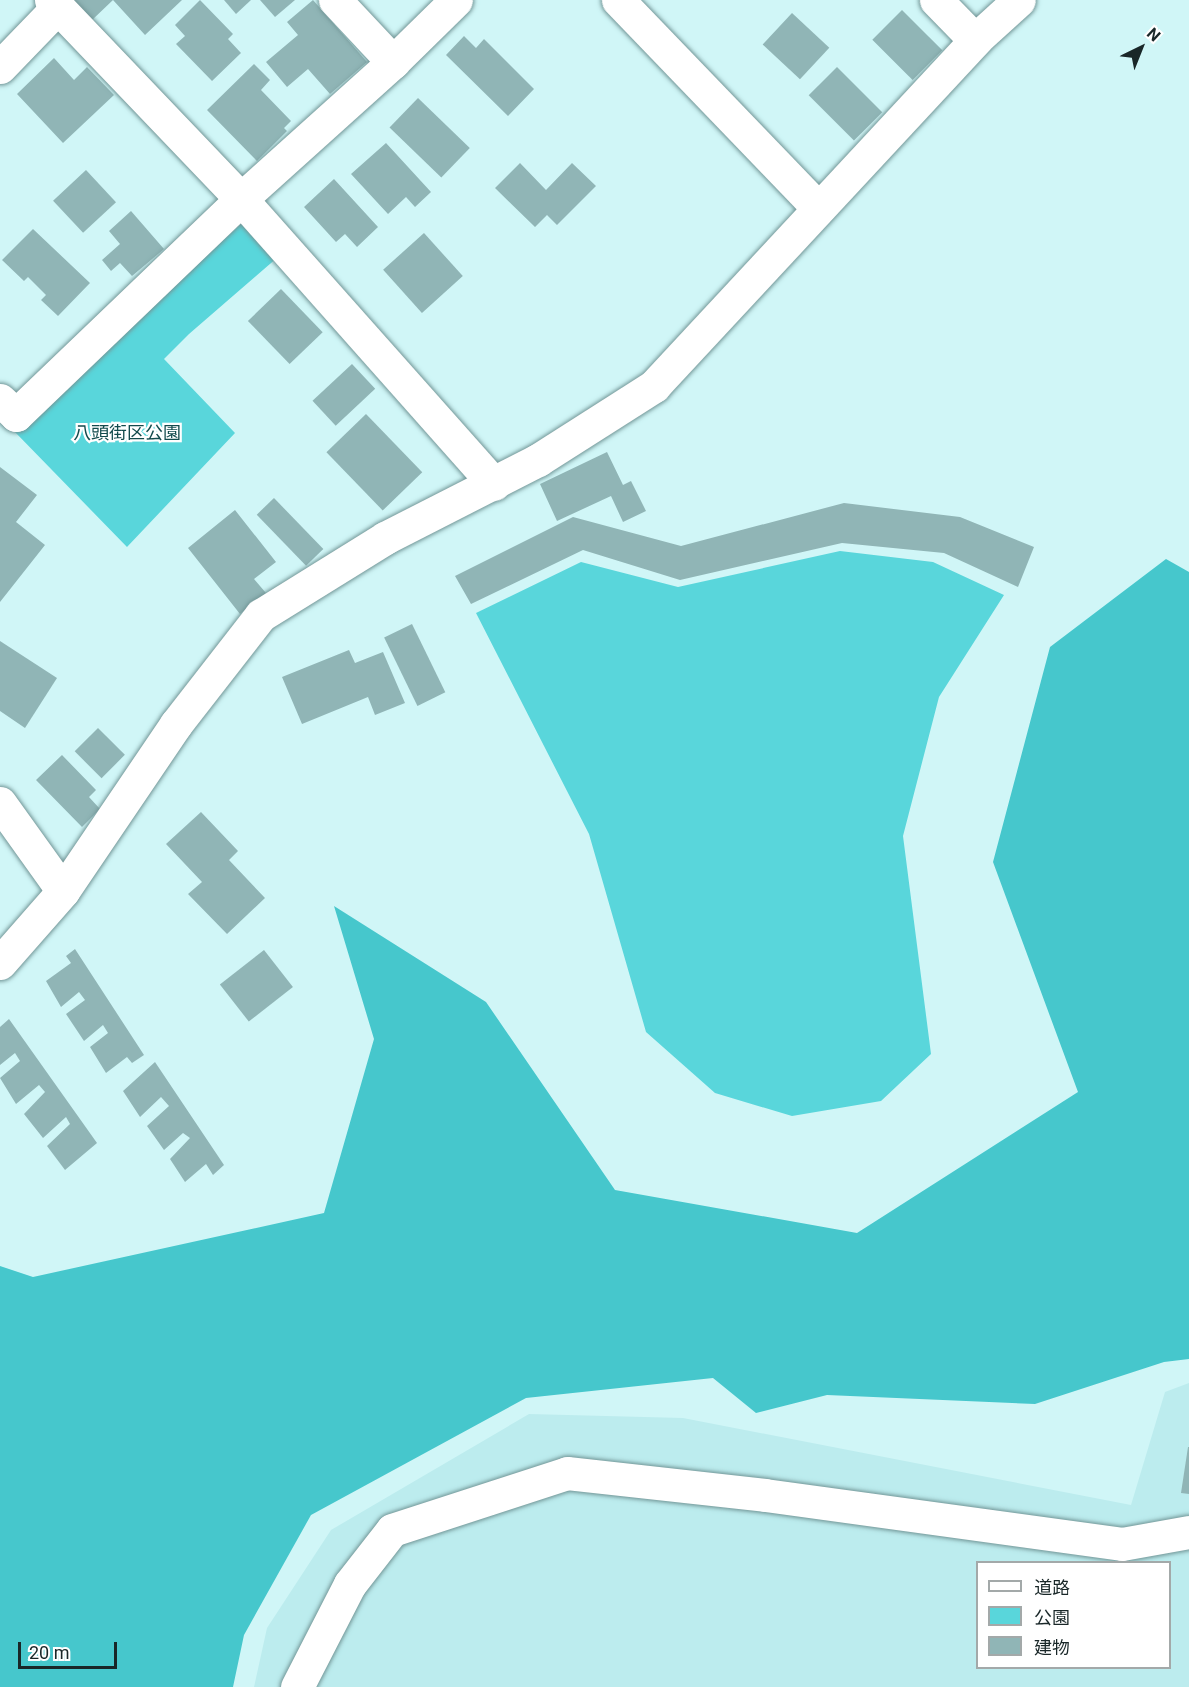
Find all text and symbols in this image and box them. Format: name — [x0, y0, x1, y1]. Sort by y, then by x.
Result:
north arrow — [1111, 18, 1171, 78]
text: N — [1143, 24, 1164, 45]
park label: 八頭街区公園 — [73, 422, 181, 444]
legend — [976, 1561, 1171, 1669]
text: 道路 — [1034, 1577, 1070, 1598]
text: 公園 — [1034, 1607, 1070, 1628]
scale bar — [21, 1630, 120, 1668]
text: 建物 — [1034, 1637, 1070, 1658]
text: 20 m — [29, 1642, 69, 1663]

